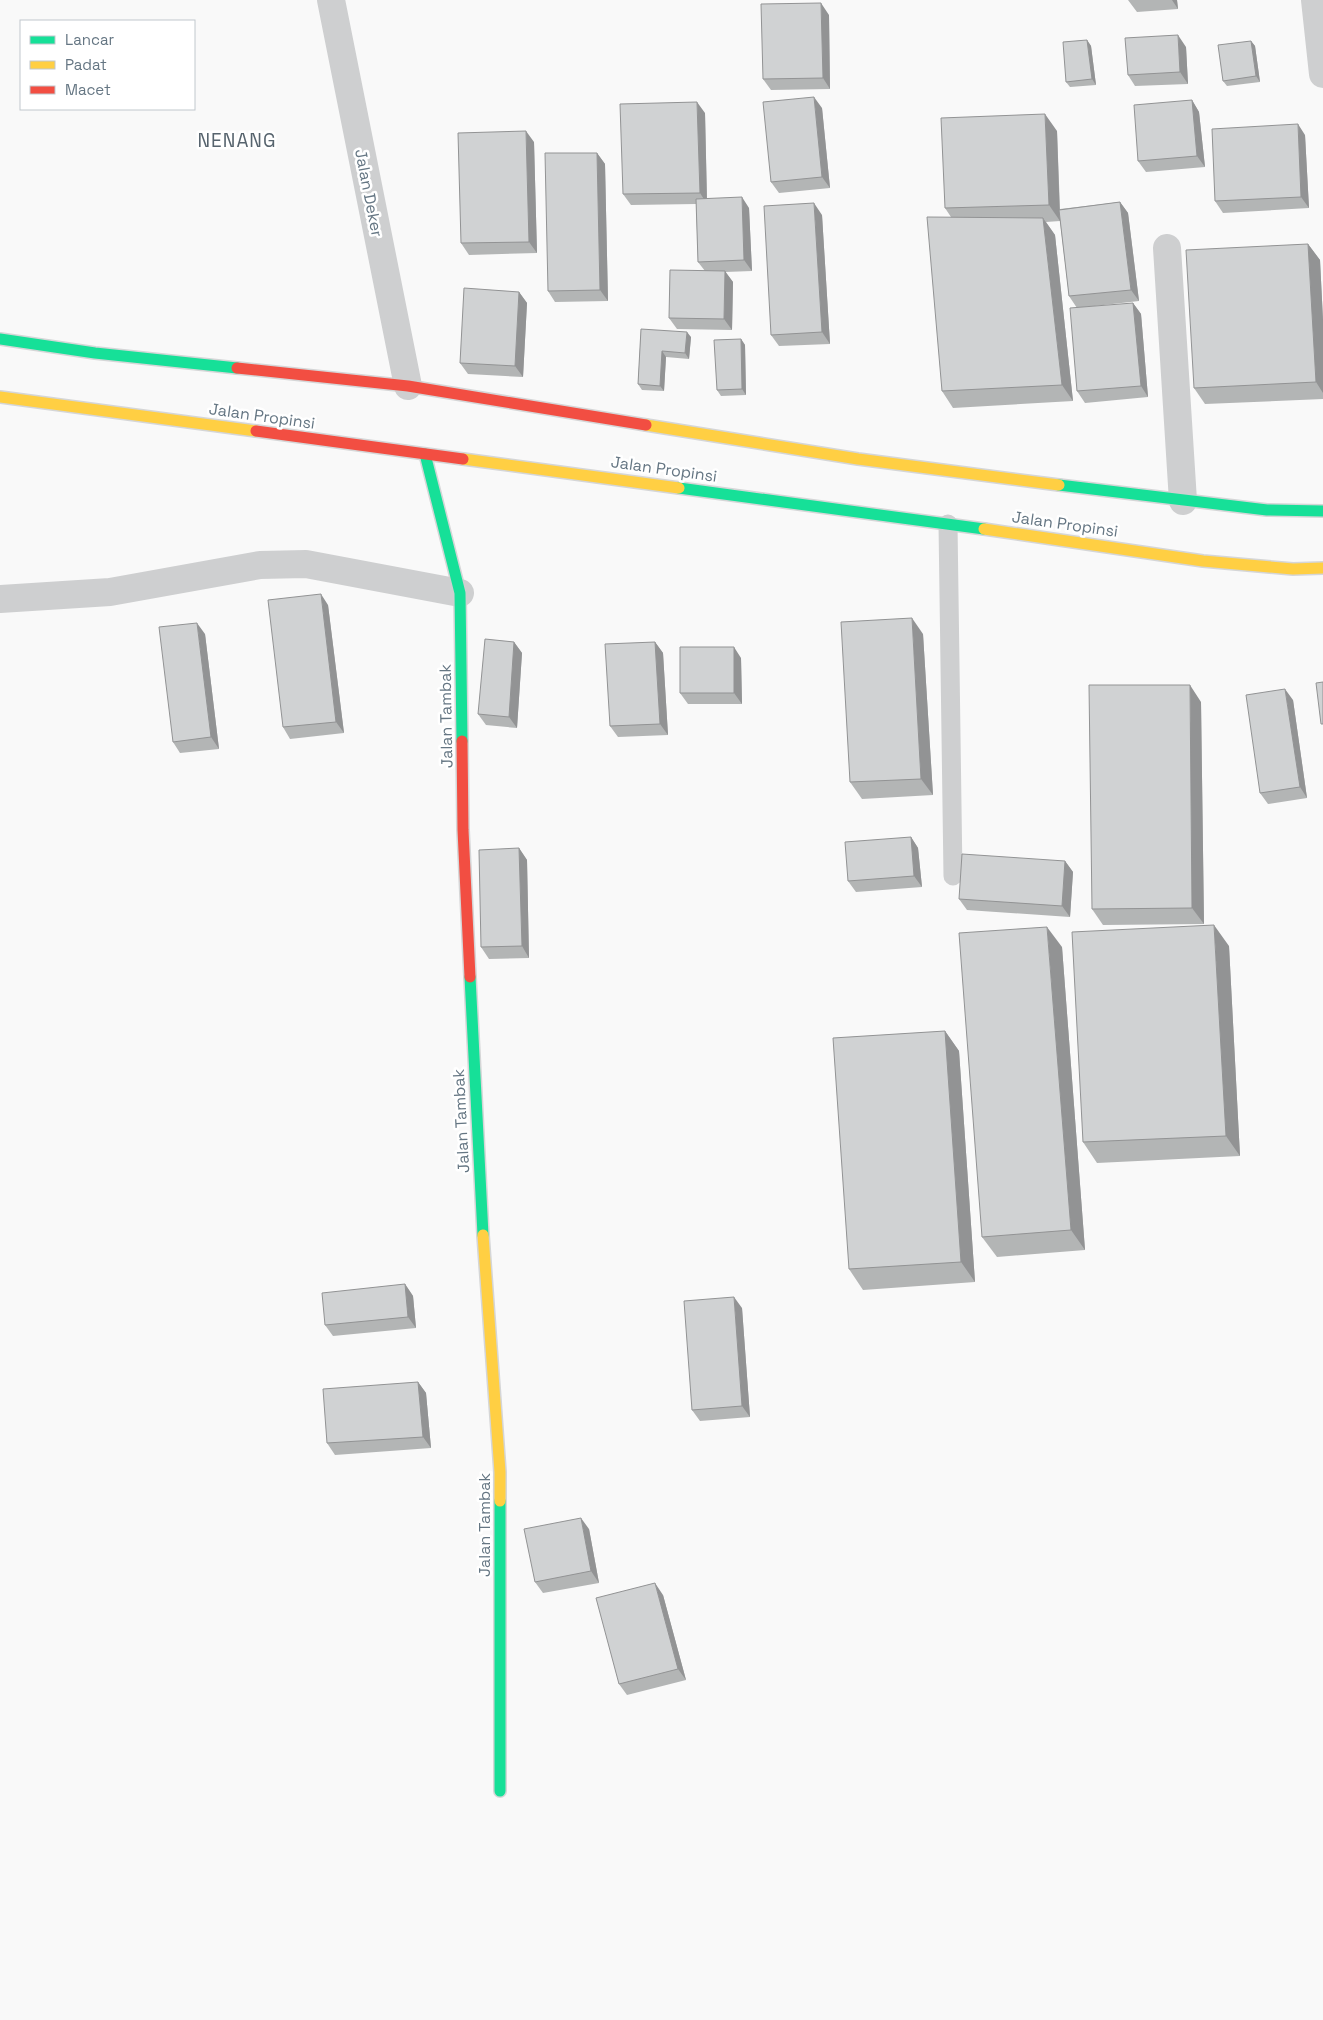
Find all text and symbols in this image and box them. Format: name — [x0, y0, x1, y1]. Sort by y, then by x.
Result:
legend — [20, 20, 195, 110]
text: Lancar — [65, 30, 115, 49]
text: Padat — [65, 55, 107, 74]
text: Macet — [65, 80, 111, 99]
district label: NENANG — [197, 128, 277, 153]
street label: Jalan Deker — [350, 147, 388, 239]
street label: Jalan Propinsi — [208, 398, 316, 434]
street label: Jalan Propinsi — [610, 451, 718, 487]
street label: Jalan Propinsi — [1011, 506, 1119, 542]
street label: Jalan Tambak — [435, 663, 457, 768]
street label: Jalan Tambak — [448, 1068, 474, 1173]
street label: Jalan Tambak — [474, 1473, 495, 1577]

